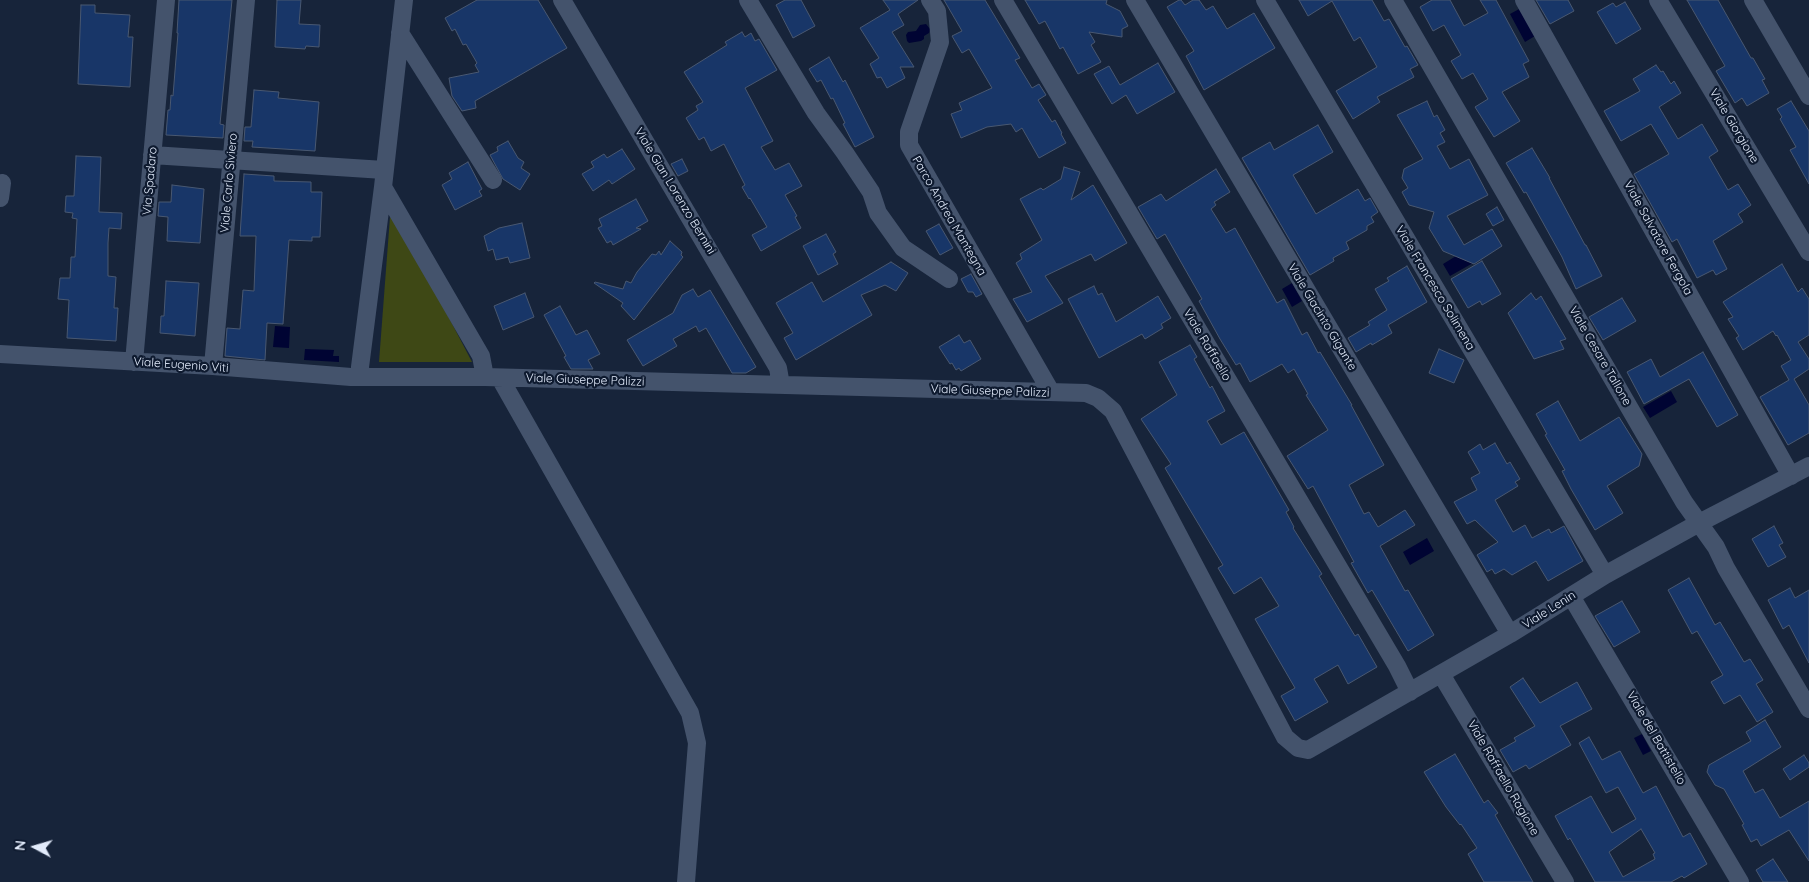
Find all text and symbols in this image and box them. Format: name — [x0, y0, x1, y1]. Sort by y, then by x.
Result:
street label: Viale Giorgione — [1706, 86, 1762, 166]
street label: Viale Gian Lorenzo Bernini — [631, 125, 719, 257]
street label: Viale Carlo Siviero — [217, 133, 241, 233]
street label: Via Spadaro — [140, 146, 160, 216]
street label: Parco Andrea Mantegna — [909, 154, 989, 278]
street label: Viale Salvatore Fergola — [1621, 178, 1695, 298]
street label: Viale Francesco Solimena — [1392, 223, 1478, 353]
street label: Viale Giacinto Gigante — [1284, 261, 1360, 373]
street label: Viale Cesare Tallone — [1566, 304, 1634, 408]
street label: Viale Raffaello — [1180, 306, 1234, 384]
street label: Viale Eugenio Viti — [133, 354, 229, 376]
street label: Viale Giuseppe Palizzi — [525, 371, 645, 389]
street label: Viale Giuseppe Palizzi — [930, 382, 1050, 400]
street label: Viale Lenin — [1520, 588, 1578, 632]
street label: Viale del Battistello — [1623, 689, 1689, 787]
street label: Viale Raffaello Ragione — [1464, 718, 1542, 838]
north arrow — [10, 822, 60, 872]
text: N — [11, 839, 30, 852]

